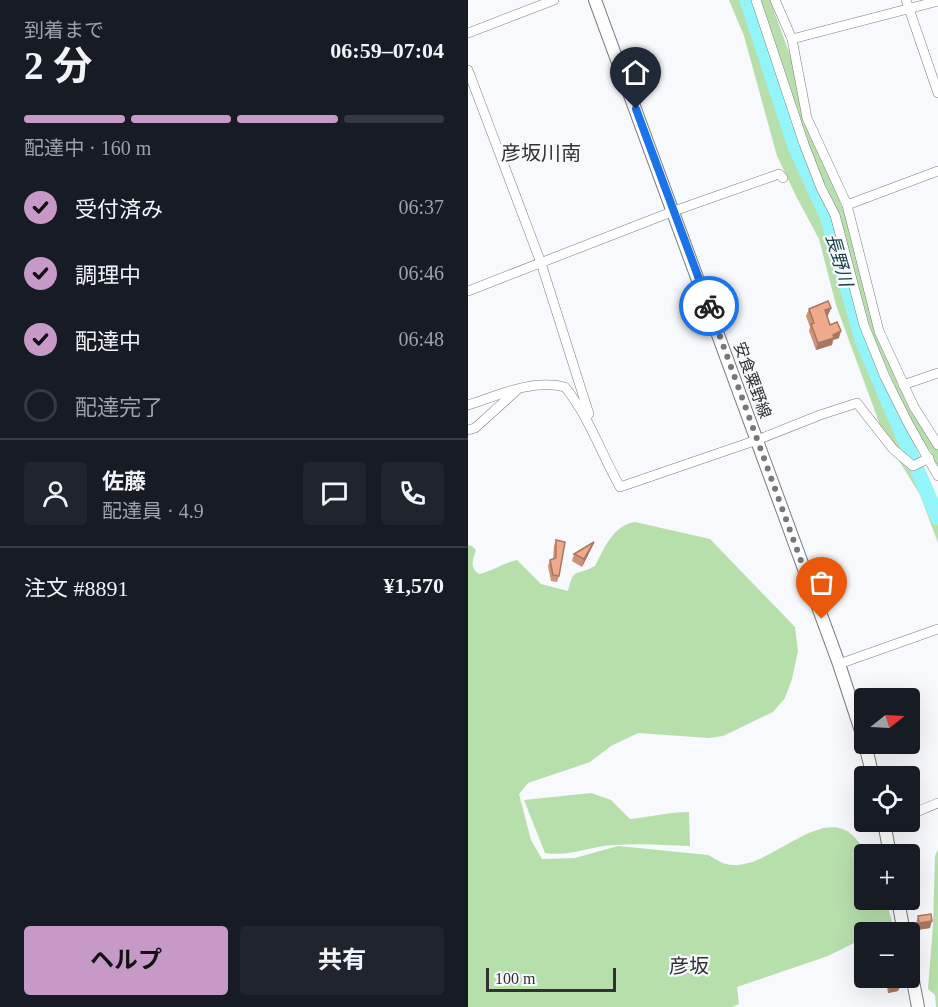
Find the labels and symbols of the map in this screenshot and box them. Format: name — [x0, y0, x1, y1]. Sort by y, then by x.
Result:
pin — [610, 47, 661, 109]
district label: 彦坂川南 — [501, 142, 581, 164]
water label: 長野川 — [822, 231, 857, 291]
courier — [679, 276, 739, 336]
street label: 安食粟野線 — [731, 340, 774, 421]
pin — [796, 557, 847, 619]
north arrow — [854, 688, 920, 754]
district label: 彦坂 — [669, 955, 709, 977]
scale bar — [486, 965, 616, 992]

